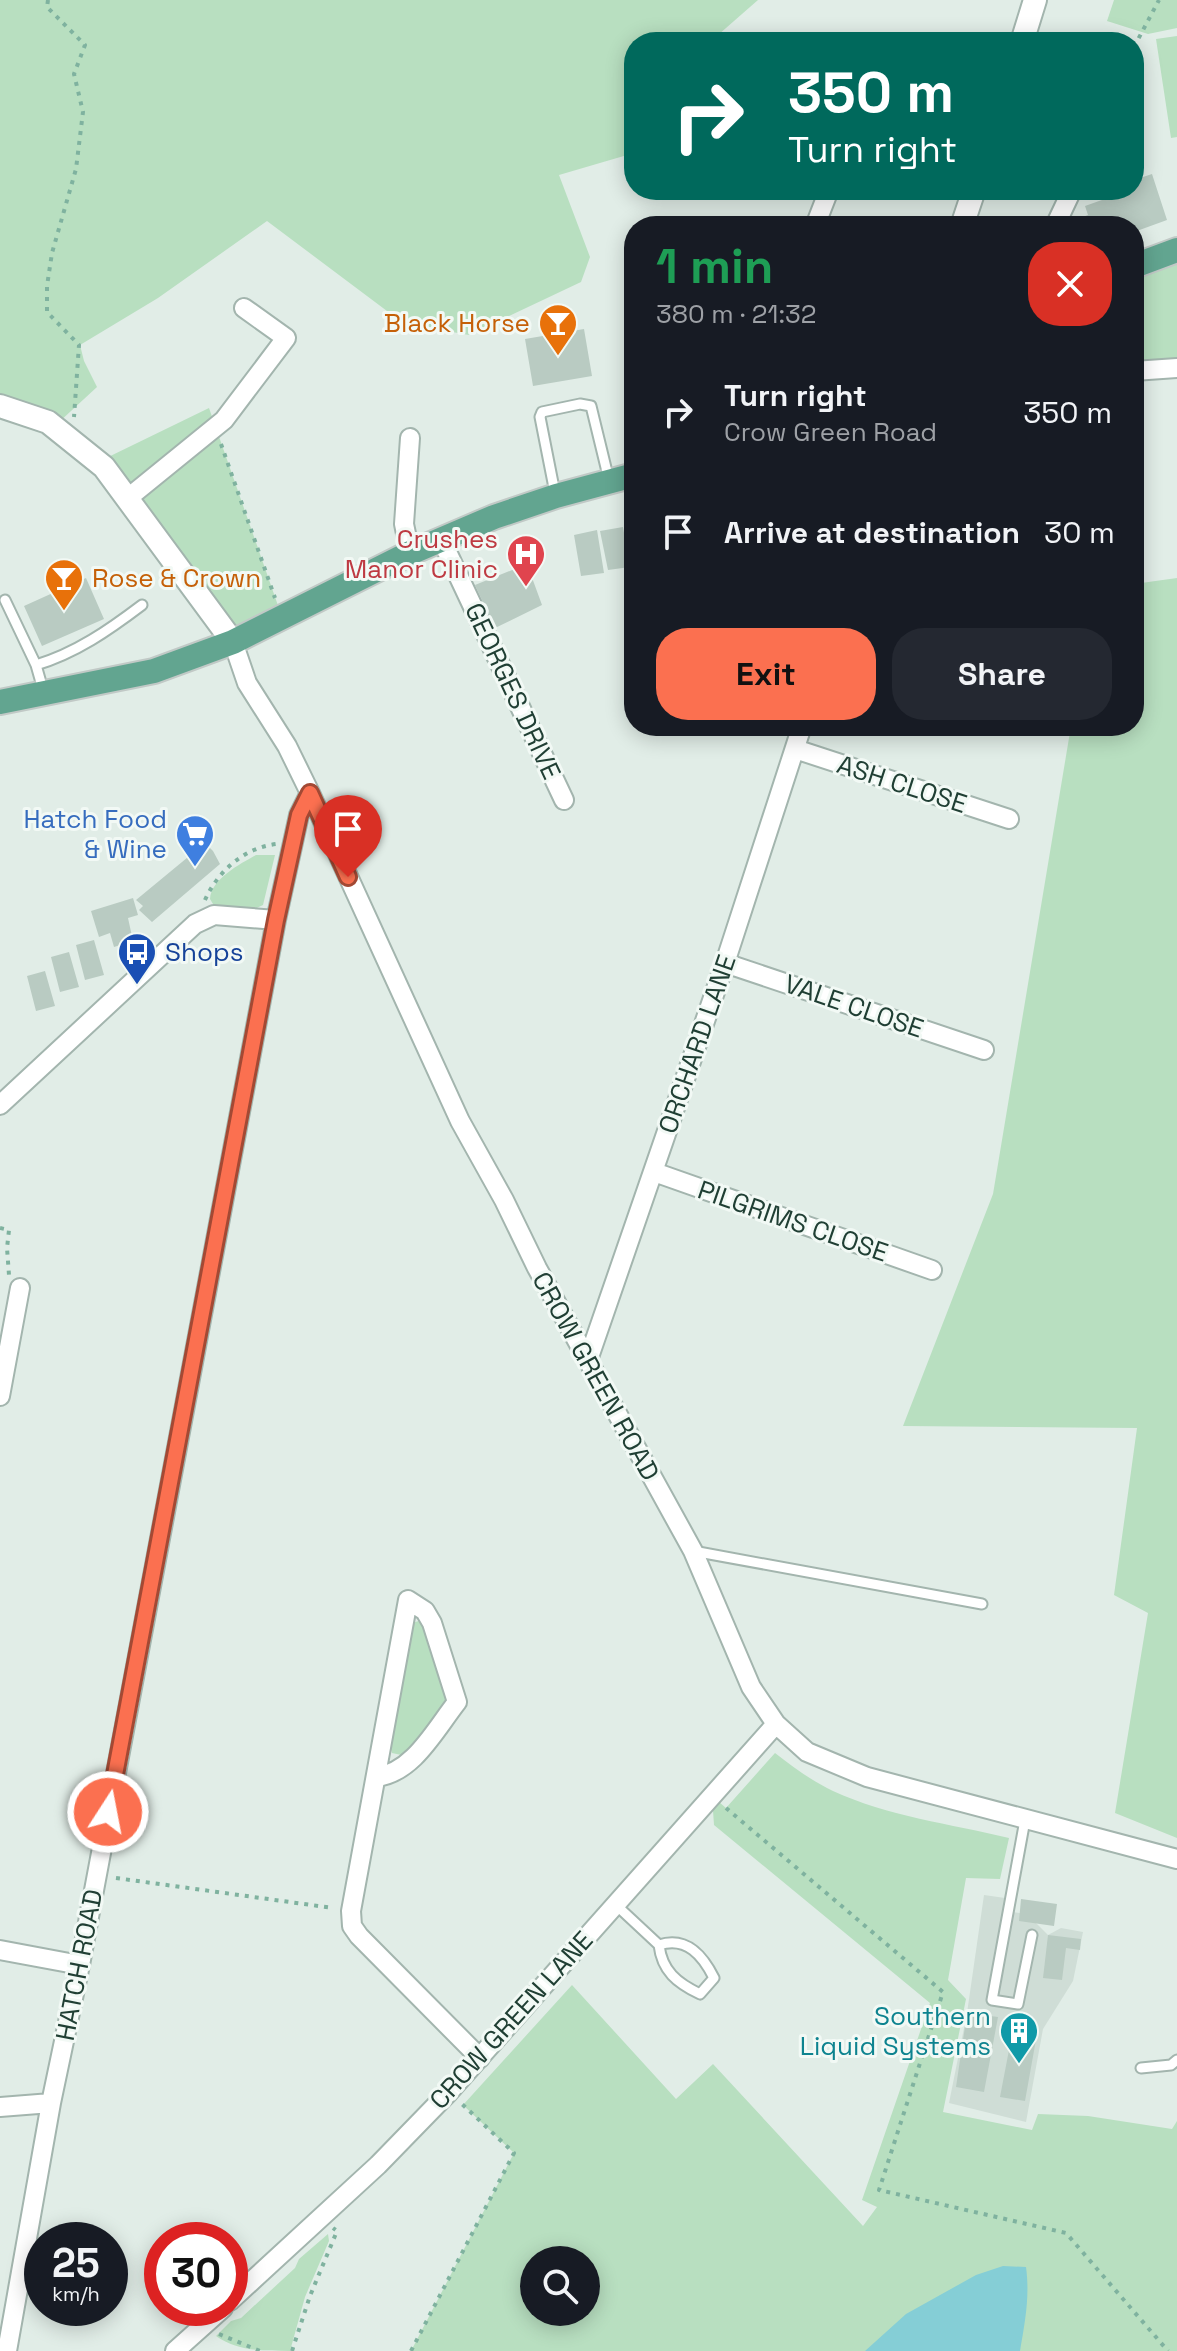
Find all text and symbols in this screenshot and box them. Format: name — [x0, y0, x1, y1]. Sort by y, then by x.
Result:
text: 350 m — [788, 57, 954, 128]
icon: right — [656, 64, 760, 168]
text: Turn right — [788, 127, 957, 173]
text: 1 min — [656, 236, 773, 297]
button: close — [1028, 242, 1112, 326]
text: 380 m · 21:32 — [656, 297, 816, 331]
bar icon: Black Horse — [537, 302, 579, 357]
place label: Black Horse — [384, 306, 530, 340]
text: Turn right — [724, 376, 867, 415]
icon: right — [656, 390, 700, 434]
text: 350 m — [1023, 393, 1112, 432]
text: Crow Green Road — [724, 415, 937, 449]
icon: arrive — [656, 510, 700, 554]
text: Arrive at destination — [724, 513, 1020, 552]
text: 30 m — [1044, 513, 1115, 552]
place label: Crushes Manor Clinic — [345, 522, 498, 586]
hospital icon: Crushes Manor Clinic — [505, 533, 547, 588]
bar icon: Rose & Crown — [43, 557, 85, 612]
place label: Rose & Crown — [92, 561, 261, 595]
street label: GEORGES DRIVE — [457, 597, 569, 785]
button: Exit — [656, 628, 876, 720]
button: Share — [892, 628, 1112, 720]
street label: ASH CLOSE — [833, 747, 971, 821]
pin — [314, 795, 382, 877]
place label: Hatch Food & Wine — [23, 802, 167, 866]
icon: arrive — [326, 807, 370, 851]
supermarket icon: Hatch Food & Wine — [174, 813, 216, 868]
bus stop icon: Shops — [116, 931, 158, 986]
place label: Shops — [165, 935, 243, 969]
street label: ORCHARD LANE — [651, 950, 743, 1138]
street label: VALE CLOSE — [780, 966, 928, 1046]
street label: PILGRIMS CLOSE — [693, 1173, 893, 1269]
street label: CROW GREEN ROAD — [525, 1266, 667, 1486]
position arrow — [66, 1770, 150, 1854]
street label: HATCH ROAD — [48, 1886, 110, 2044]
street label: CROW GREEN LANE — [422, 1924, 600, 2116]
place label: Southern Liquid Systems — [800, 1999, 991, 2063]
building icon: Southern Liquid Systems — [998, 2010, 1040, 2065]
speed limit sign: 30 — [144, 2222, 248, 2326]
text: 25 — [52, 2238, 100, 2289]
map controls — [520, 2246, 600, 2326]
button: search — [520, 2246, 600, 2326]
text: km/h — [52, 2281, 100, 2307]

